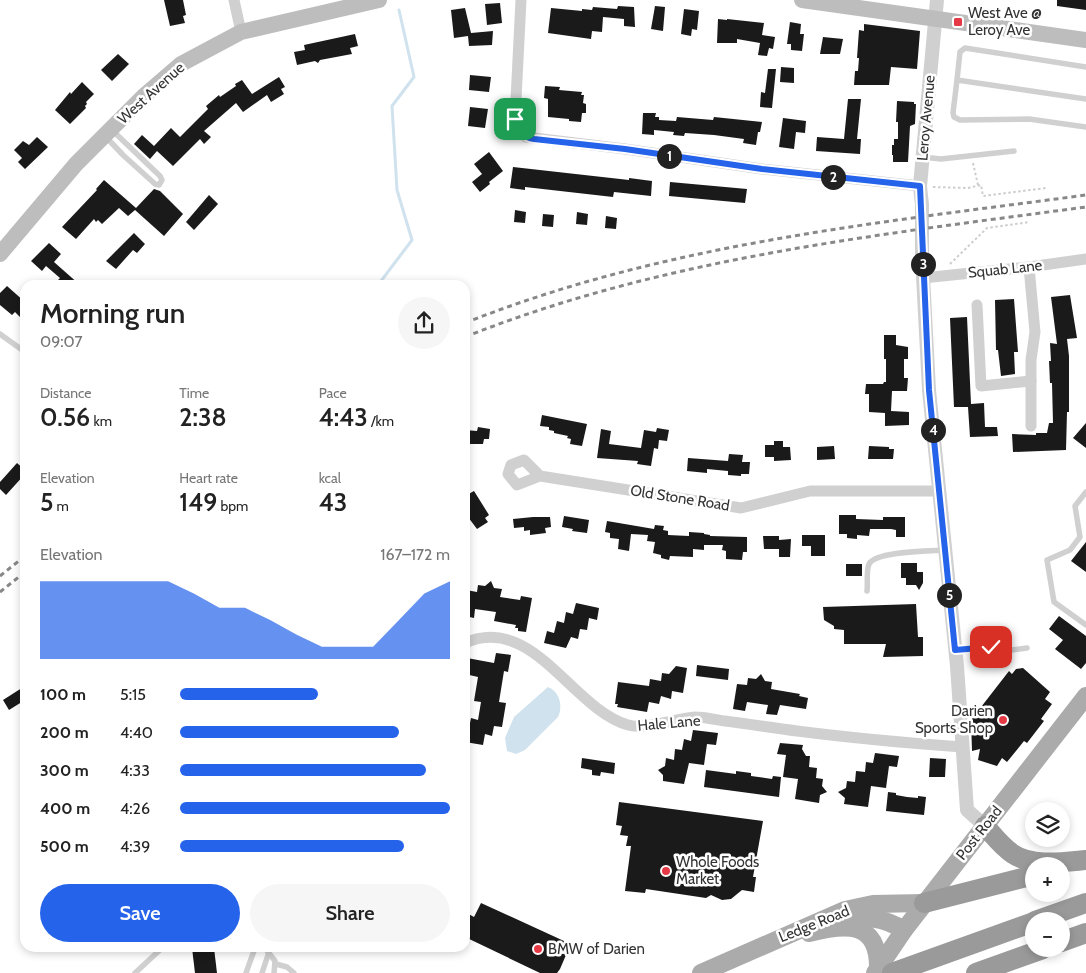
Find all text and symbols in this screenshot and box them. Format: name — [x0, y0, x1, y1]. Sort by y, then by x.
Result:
place label: West Ave @ Leroy Ave — [968, 4, 1042, 39]
marker: West Ave @ Leroy Ave — [952, 16, 964, 28]
street label: West Avenue — [114, 58, 188, 128]
street label: Leroy Avenue — [913, 74, 939, 162]
pin — [494, 98, 536, 140]
icon: arrive — [501, 105, 529, 133]
pin: 1 — [656, 144, 682, 168]
text: 1 — [667, 147, 672, 165]
pin: 2 — [820, 164, 846, 190]
text: 2 — [830, 168, 837, 186]
pin: 3 — [910, 252, 936, 276]
text: 3 — [920, 255, 927, 273]
street label: Squab Lane — [967, 256, 1043, 282]
text: Morning run — [40, 296, 185, 330]
button: share — [398, 297, 450, 349]
text: 09:07 — [40, 332, 83, 351]
text: Distance — [40, 384, 92, 402]
text: Time — [179, 384, 209, 402]
text: Pace — [319, 384, 347, 402]
text: 0.56 — [40, 402, 90, 432]
text: 2:38 — [179, 402, 227, 432]
text: 4:43 — [319, 402, 368, 432]
text: km — [90, 412, 112, 430]
text: /km — [368, 412, 394, 430]
pin: 4 — [920, 418, 946, 442]
text: 4 — [929, 421, 938, 439]
text: Elevation — [40, 469, 95, 487]
text: Heart rate — [179, 469, 238, 487]
text: kcal — [319, 469, 341, 487]
street label: Old Stone Road — [629, 481, 731, 515]
text: 5 — [40, 487, 53, 517]
text: 149 — [179, 487, 217, 517]
text: 43 — [319, 487, 347, 517]
text: m — [53, 497, 69, 515]
text: bpm — [217, 497, 248, 515]
text: Elevation — [40, 545, 103, 564]
text: 167–172 m — [380, 545, 450, 564]
pin: 5 — [936, 582, 962, 608]
text: 5 — [946, 586, 953, 604]
pin — [970, 626, 1012, 668]
icon: check — [977, 633, 1005, 661]
text: 100 m — [40, 685, 86, 704]
text: 5:15 — [120, 685, 146, 704]
place label: Darien Sports Shop — [915, 702, 993, 737]
street label: Hale Lane — [637, 711, 701, 735]
marker: Darien Sports Shop — [997, 714, 1009, 726]
text: 200 m — [40, 723, 89, 742]
text: 4:40 — [120, 723, 153, 742]
text: 300 m — [40, 761, 89, 780]
text: 4:33 — [120, 761, 150, 780]
text: 400 m — [40, 799, 90, 818]
text: 4:26 — [120, 799, 150, 818]
street label: Post Road — [952, 802, 1006, 864]
map controls — [1025, 802, 1070, 957]
button: layers — [1025, 802, 1070, 847]
text: 500 m — [40, 837, 89, 856]
text: 4:39 — [120, 837, 150, 856]
place label: Whole Foods Market — [676, 853, 759, 888]
button: + — [1025, 857, 1070, 902]
marker: Whole Foods Market — [660, 865, 672, 877]
button: Save — [40, 884, 240, 942]
button: Share — [250, 884, 450, 942]
street label: Ledge Road — [776, 902, 852, 946]
button: − — [1025, 912, 1070, 957]
place label: BMW of Darien — [548, 940, 645, 958]
marker: BMW of Darien — [532, 943, 544, 955]

